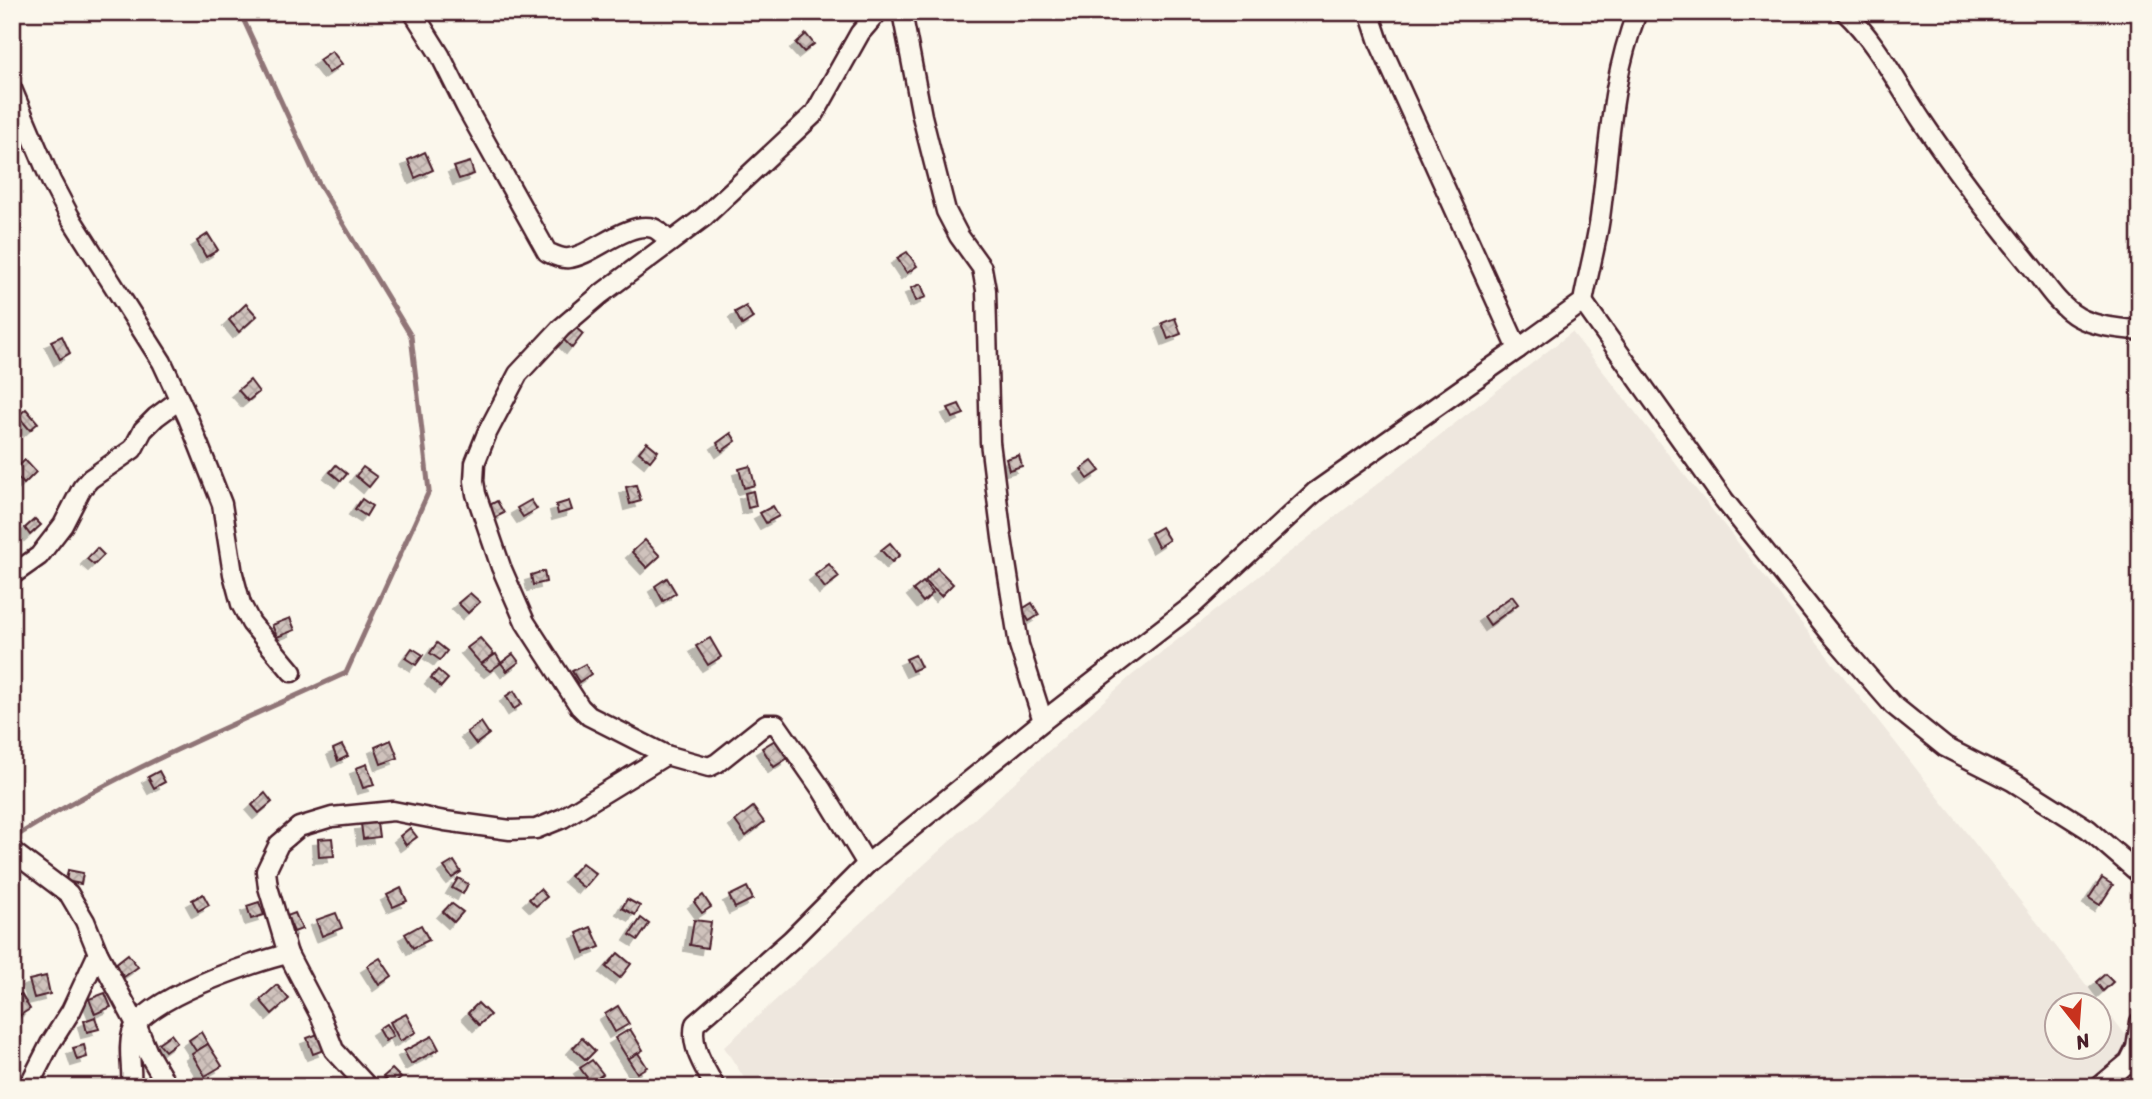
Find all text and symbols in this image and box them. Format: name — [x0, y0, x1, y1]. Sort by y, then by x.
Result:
north arrow — [2044, 990, 2114, 1060]
text: N — [2071, 1024, 2095, 1060]

